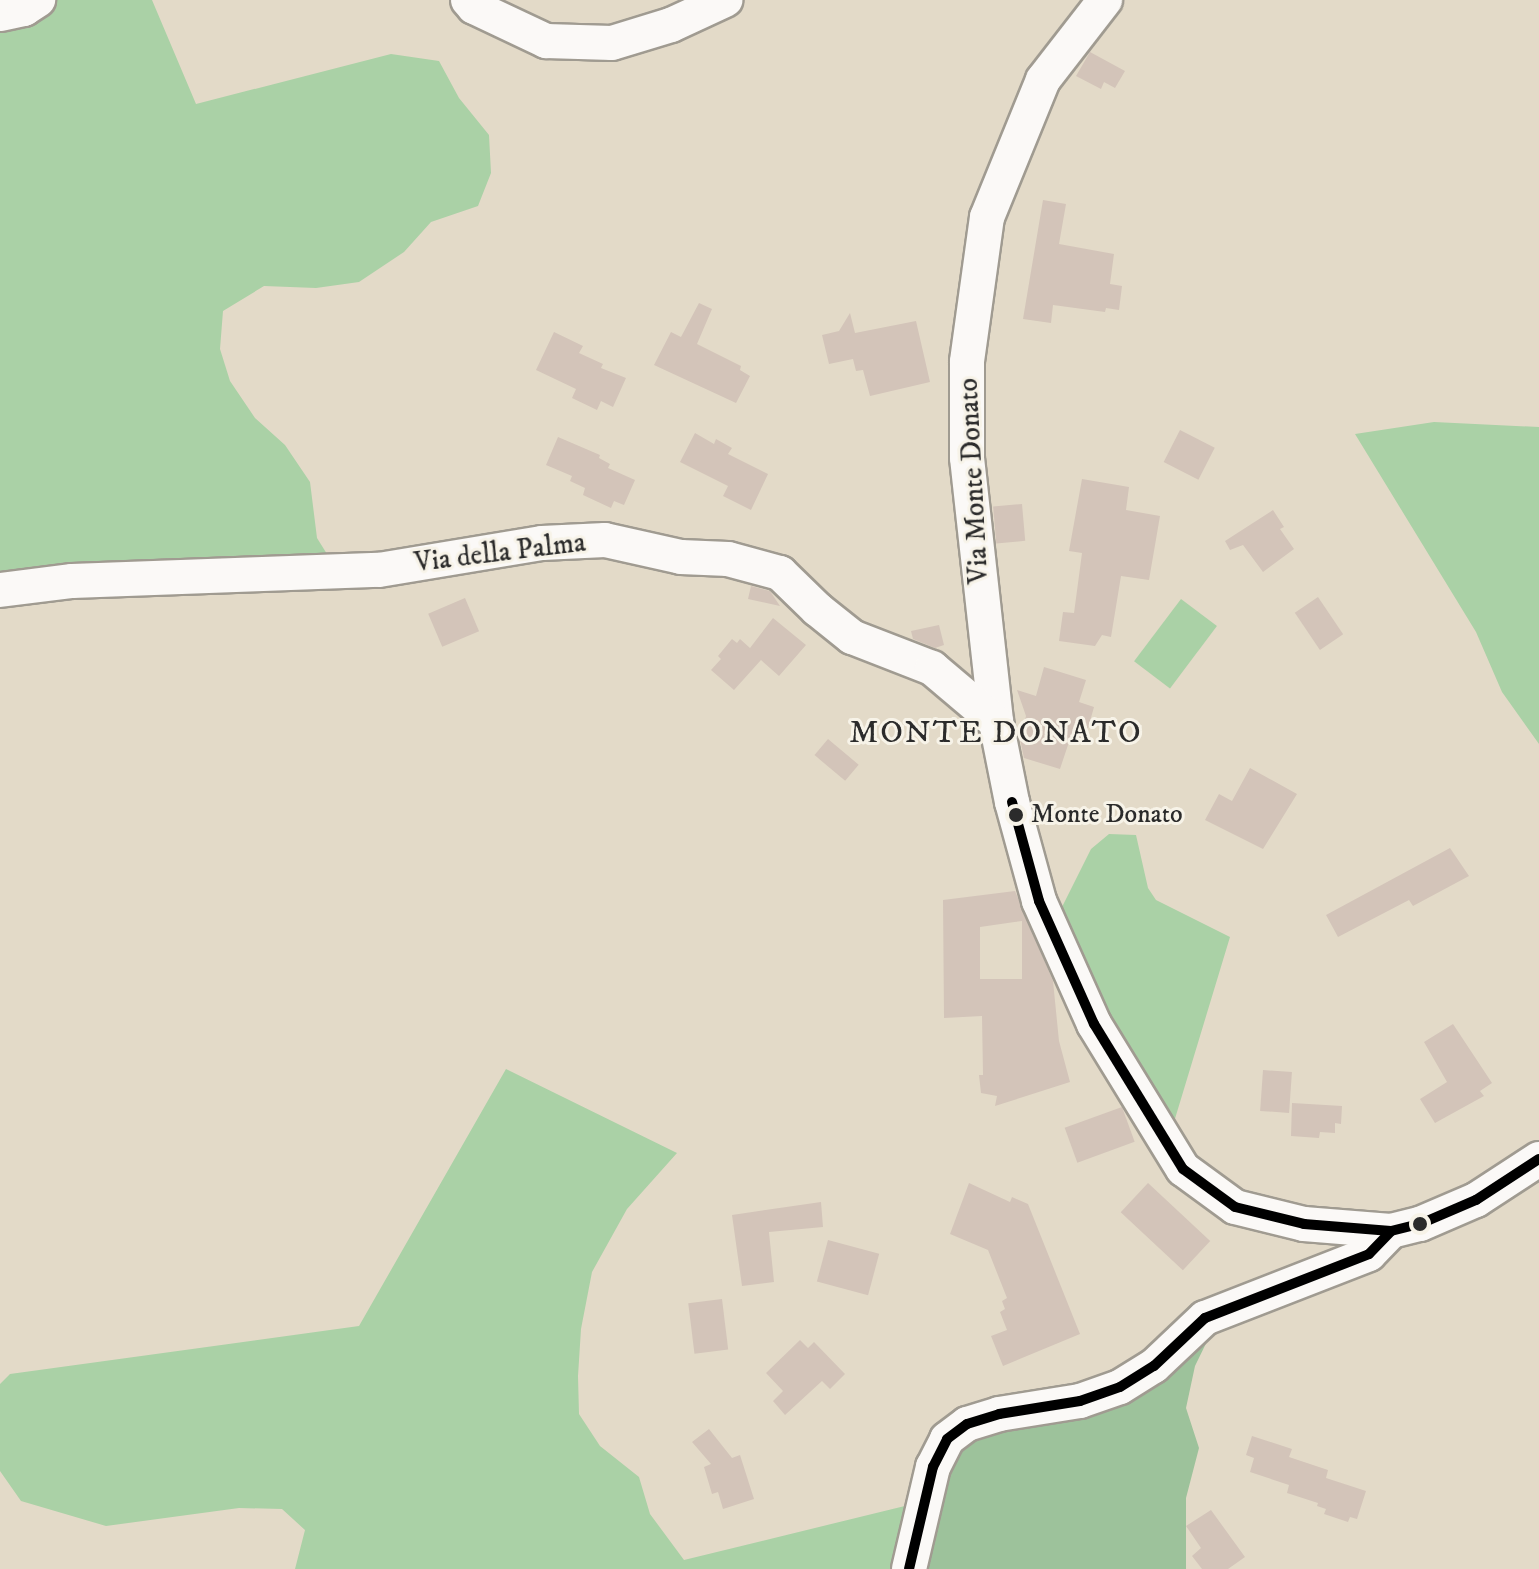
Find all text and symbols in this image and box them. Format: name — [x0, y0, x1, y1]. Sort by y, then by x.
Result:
street label: Via Monte Donato — [952, 377, 996, 585]
street label: Via della Palma — [412, 526, 588, 580]
district label: MONTE DONATO — [849, 714, 1143, 752]
place label: Monte Donato — [1031, 799, 1183, 831]
marker: Monte Donato — [1008, 807, 1024, 823]
unlabelled marker — [1412, 1216, 1428, 1232]

